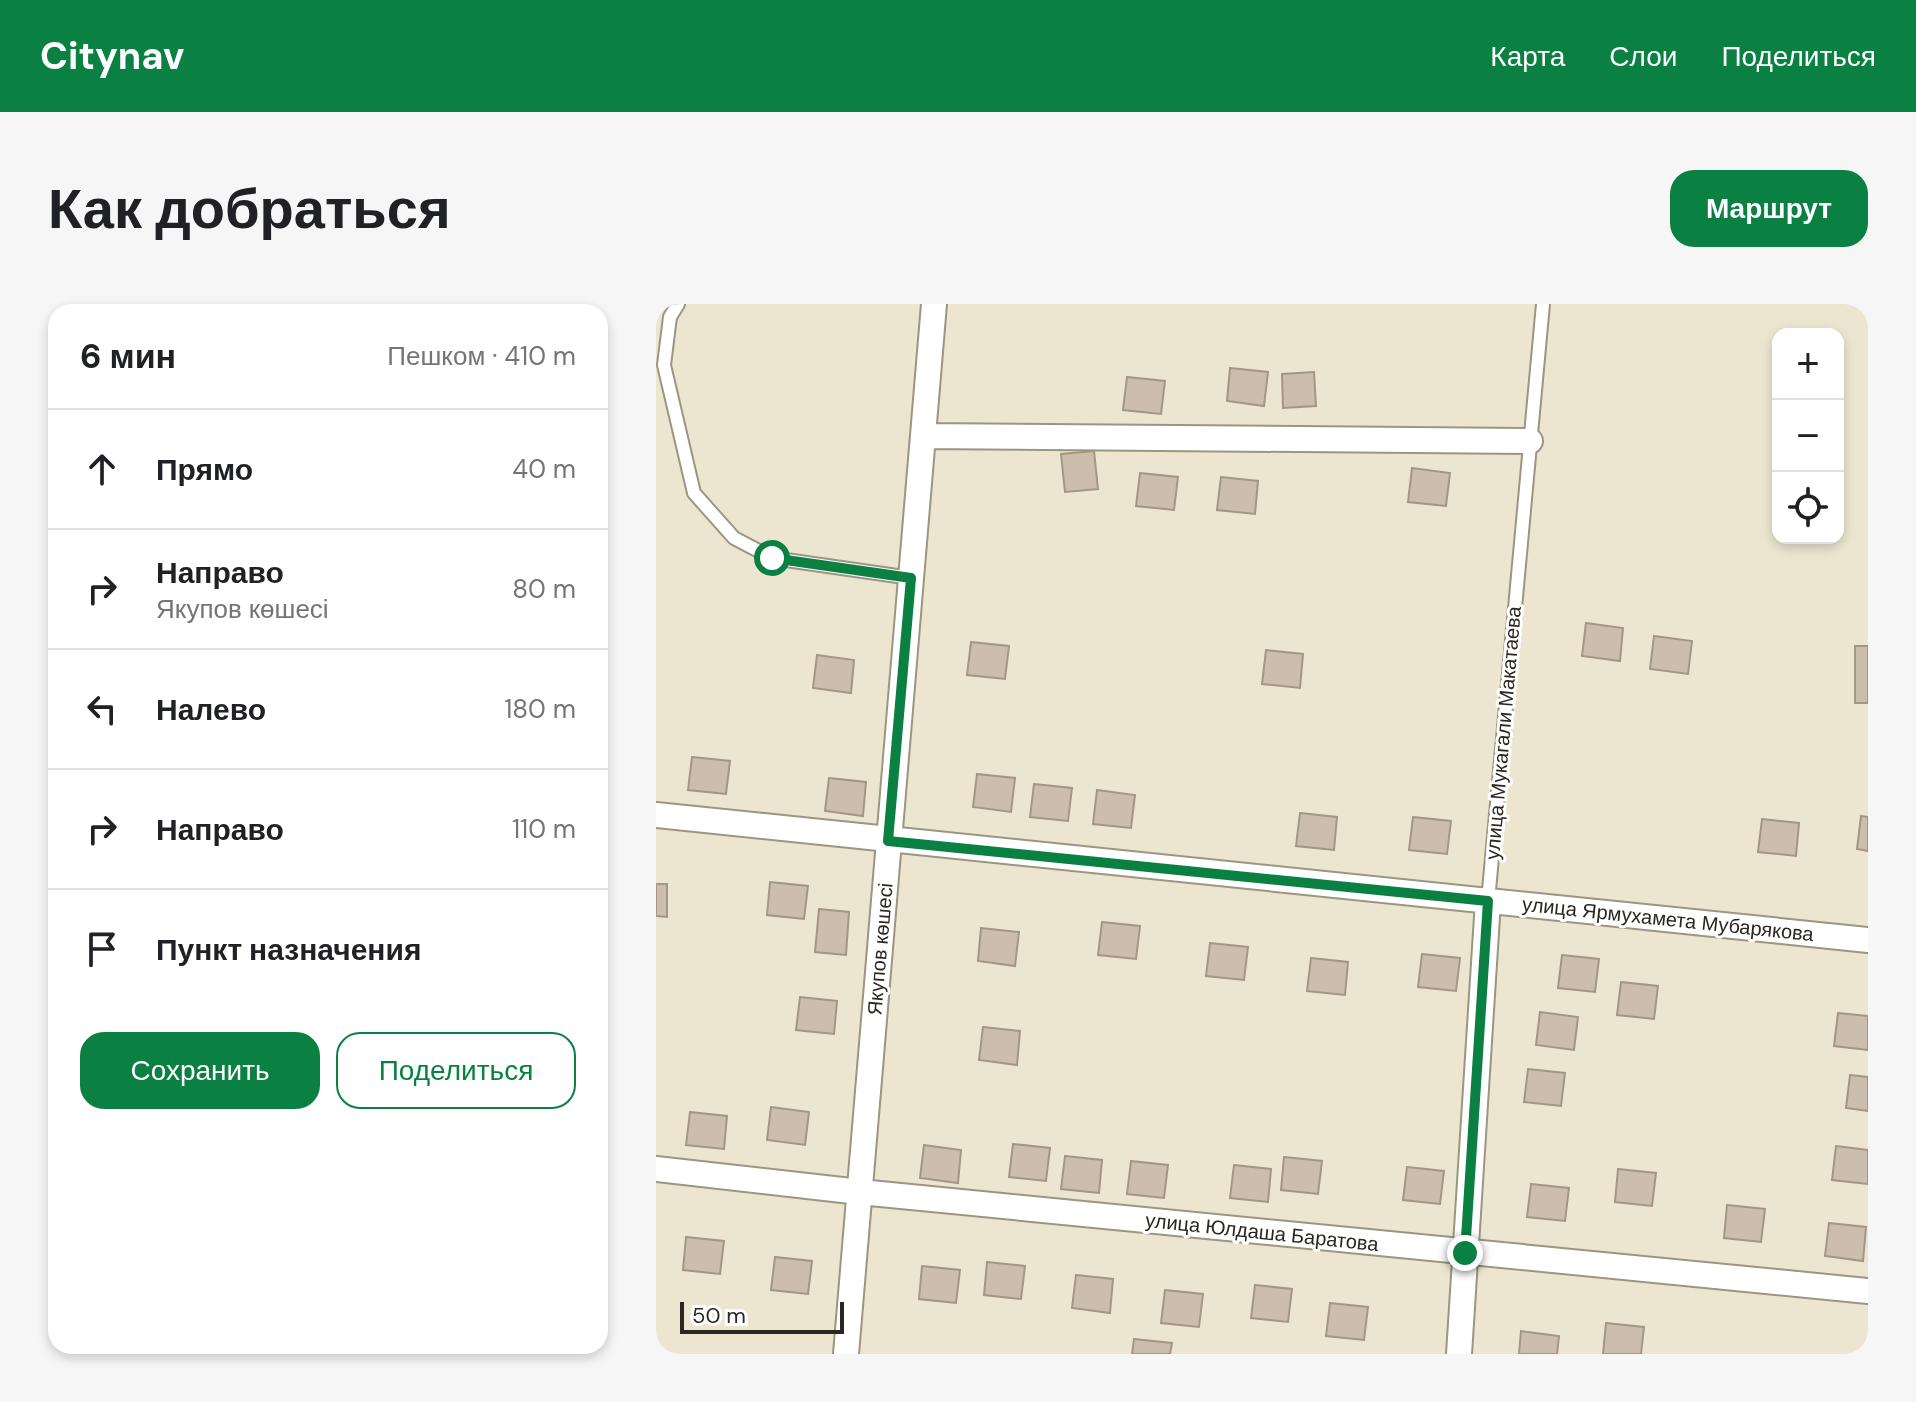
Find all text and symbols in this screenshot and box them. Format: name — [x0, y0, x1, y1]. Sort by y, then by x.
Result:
text: Citynav — [40, 31, 184, 81]
text: Карта — [1490, 38, 1565, 75]
text: Слои — [1609, 38, 1677, 75]
text: Поделиться — [1721, 38, 1876, 75]
button: Маршрут — [1670, 170, 1868, 247]
text: Как добраться — [48, 172, 451, 245]
map controls — [1772, 328, 1844, 544]
button: + — [1772, 328, 1844, 400]
text: 6 мин — [80, 334, 176, 379]
text: Пешком · 410 m — [387, 339, 576, 373]
button: − — [1772, 400, 1844, 472]
icon: ahead — [80, 447, 124, 491]
text: Прямо — [156, 450, 253, 489]
text: 40 m — [512, 452, 576, 486]
button: locate — [1772, 472, 1844, 544]
route start — [754, 540, 790, 576]
text: Направо — [156, 553, 284, 592]
icon: right — [80, 567, 124, 611]
text: 80 m — [512, 572, 576, 606]
text: Якупов көшесі — [156, 592, 329, 626]
street label: улица Мукагали Макатаева — [1479, 604, 1527, 861]
icon: left — [80, 687, 124, 731]
text: Налево — [156, 690, 266, 729]
text: 180 m — [504, 692, 576, 726]
icon: right — [80, 807, 124, 851]
text: Направо — [156, 810, 284, 849]
text: 110 m — [512, 812, 576, 846]
street label: Якупов көшесі — [861, 882, 899, 1016]
street label: улица Ярмухамета Мубарякова — [1521, 891, 1816, 947]
icon: arrive — [80, 927, 124, 971]
text: Пункт назначения — [156, 930, 421, 969]
button: Сохранить — [80, 1032, 320, 1109]
button: Поделиться — [336, 1032, 576, 1109]
street label: улица Юлдаша Баратова — [1144, 1207, 1381, 1257]
route end — [1447, 1235, 1483, 1271]
scale bar — [680, 1298, 844, 1334]
text: 50 m — [692, 1301, 746, 1330]

